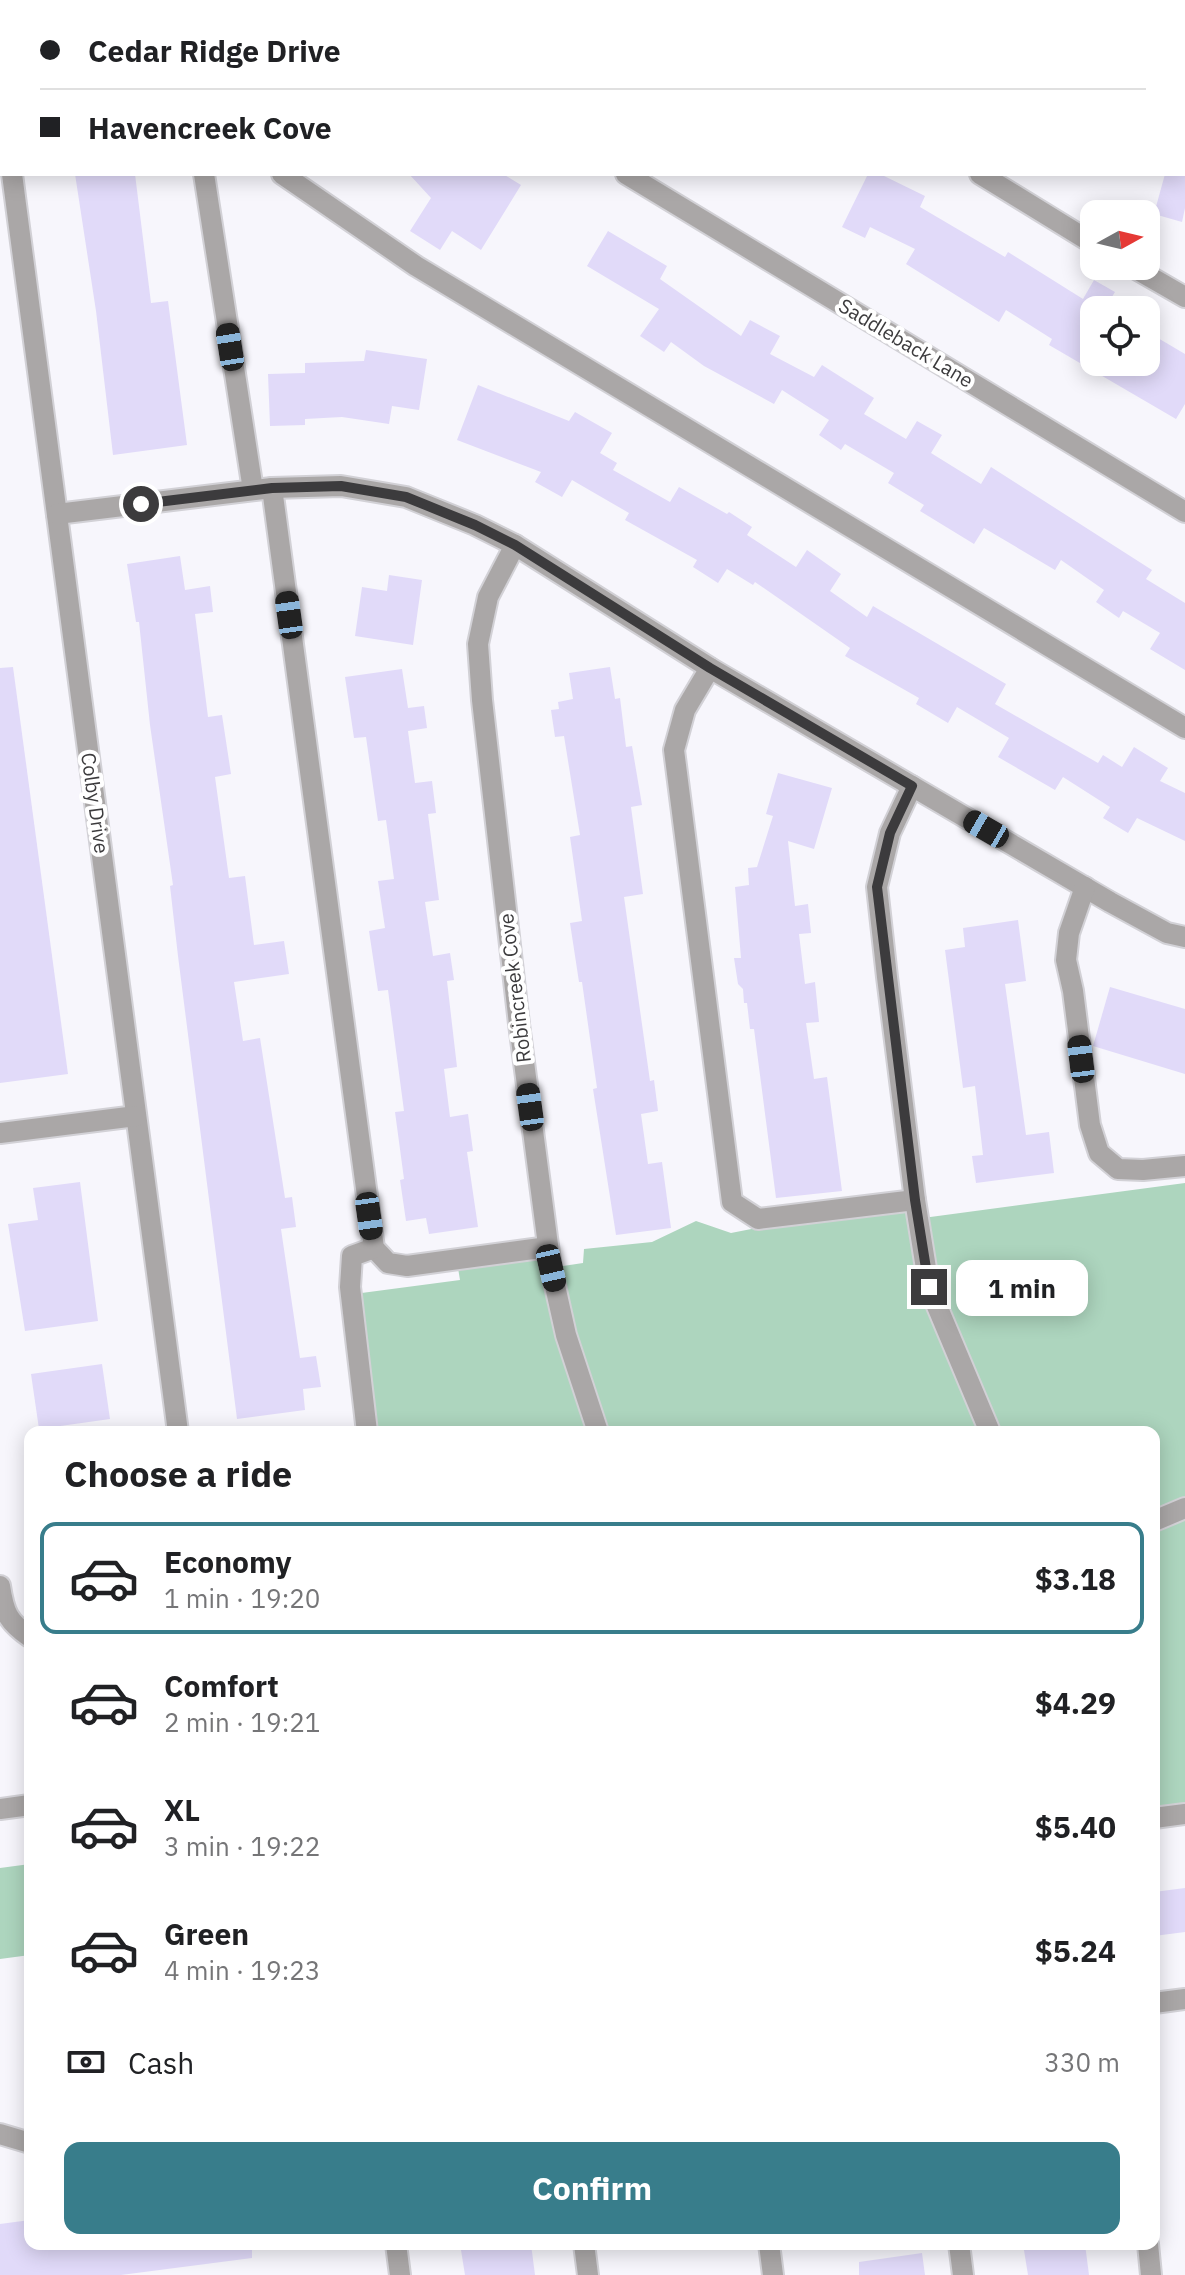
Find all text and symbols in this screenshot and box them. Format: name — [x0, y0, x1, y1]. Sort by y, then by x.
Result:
text: Cedar Ridge Drive — [88, 31, 341, 70]
text: Havencreek Cove — [88, 108, 332, 147]
north arrow — [1080, 200, 1160, 280]
map controls — [1080, 200, 1160, 376]
street label: Saddleback Lane — [834, 292, 979, 393]
button: locate — [1080, 296, 1160, 376]
car — [214, 321, 246, 373]
route start — [123, 486, 159, 522]
car — [274, 590, 304, 640]
street label: Colby Drive — [75, 751, 116, 855]
car — [959, 807, 1013, 851]
street label: Robincreek Cove — [492, 912, 537, 1064]
car — [1066, 1034, 1096, 1084]
car — [515, 1082, 545, 1132]
car — [354, 1191, 384, 1241]
car — [534, 1242, 568, 1294]
callout: 1 min — [957, 1259, 1089, 1315]
route end — [911, 1269, 947, 1305]
text: 1 min — [988, 1271, 1056, 1305]
text: Choose a ride — [64, 1450, 292, 1497]
icon: car — [68, 1542, 140, 1614]
text: Economy — [164, 1542, 292, 1581]
text: $3.18 — [1035, 1559, 1116, 1598]
text: 1 min · 19:20 — [164, 1581, 320, 1615]
icon: car — [68, 1666, 140, 1738]
text: Comfort — [164, 1666, 279, 1705]
text: $4.29 — [1035, 1683, 1116, 1722]
text: 2 min · 19:21 — [164, 1705, 320, 1739]
icon: car — [68, 1790, 140, 1862]
text: XL — [164, 1790, 200, 1829]
text: $5.40 — [1035, 1807, 1116, 1846]
text: 3 min · 19:22 — [164, 1829, 320, 1863]
icon: car — [68, 1914, 140, 1986]
text: Green — [164, 1914, 249, 1953]
text: $5.24 — [1035, 1931, 1116, 1970]
text: 4 min · 19:23 — [164, 1953, 320, 1987]
icon: cash — [64, 2040, 108, 2084]
text: Cash — [128, 2043, 194, 2082]
text: 330 m — [1044, 2045, 1120, 2079]
button: Confirm — [64, 2142, 1120, 2234]

